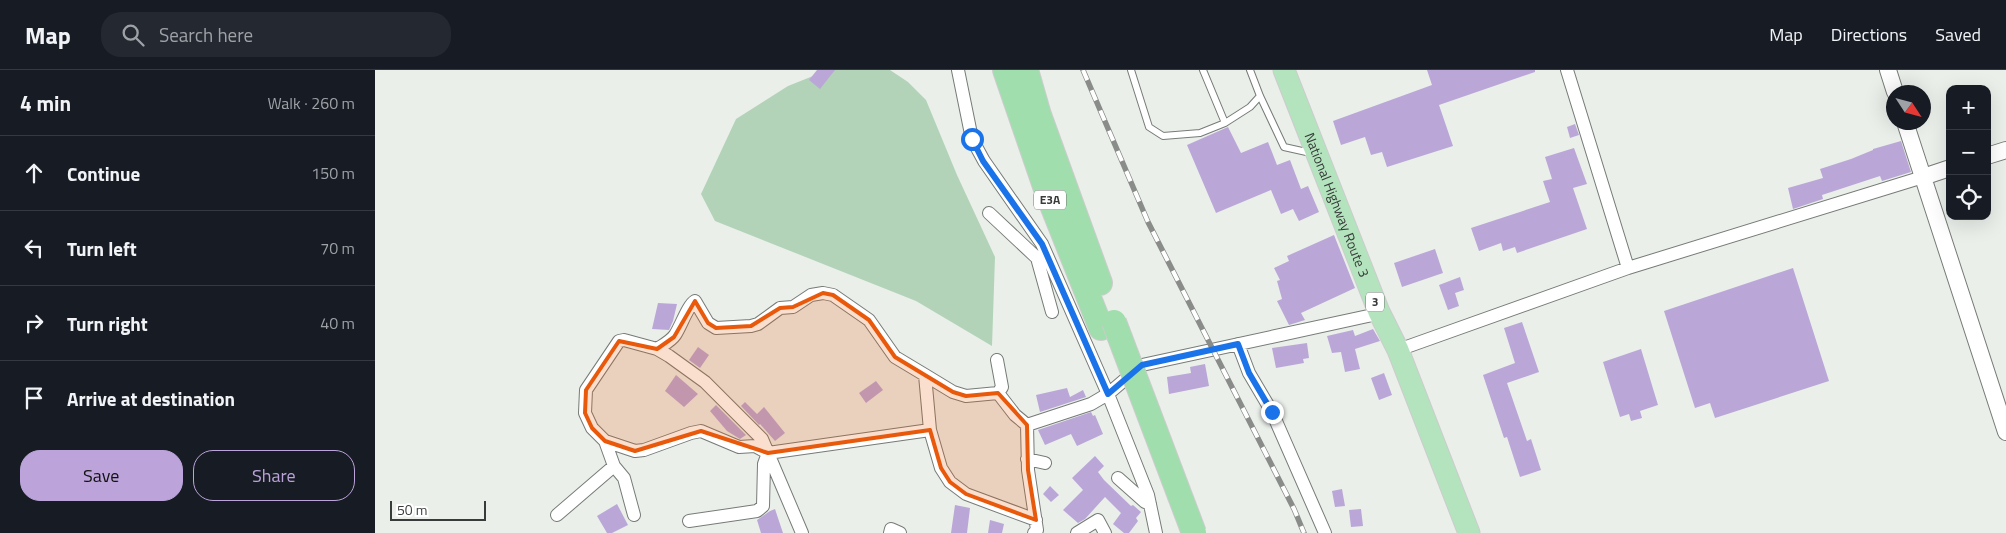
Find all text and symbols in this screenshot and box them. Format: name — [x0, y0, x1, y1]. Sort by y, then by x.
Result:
search box — [101, 12, 451, 57]
text: Map — [25, 17, 71, 53]
text: Search here — [159, 20, 253, 49]
icon: search — [119, 21, 147, 49]
text: Map — [1769, 21, 1803, 48]
text: Directions — [1831, 21, 1907, 48]
text: Saved — [1935, 21, 1981, 48]
north arrow — [1886, 85, 1931, 130]
map controls — [1946, 85, 1991, 220]
button: + — [1946, 85, 1991, 130]
text: 4 min — [20, 87, 71, 119]
text: Walk · 260 m — [267, 91, 355, 115]
route start — [961, 128, 984, 151]
street label: National Highway Route 3 — [1300, 129, 1375, 280]
button: − — [1946, 130, 1991, 175]
icon: ahead — [20, 159, 48, 187]
text: Continue — [67, 159, 140, 188]
text: 150 m — [311, 161, 355, 185]
button: locate — [1946, 175, 1991, 220]
road number: E3A — [1034, 190, 1066, 210]
icon: left — [20, 234, 48, 262]
text: Turn left — [67, 234, 137, 263]
text: 70 m — [320, 236, 355, 260]
road number: 3 — [1366, 292, 1384, 312]
icon: right — [20, 309, 48, 337]
text: Turn right — [67, 309, 148, 338]
text: 40 m — [320, 311, 355, 335]
icon: arrive — [20, 384, 48, 412]
text: Arrive at destination — [67, 384, 235, 413]
route end — [1261, 401, 1284, 424]
button: Save — [20, 450, 183, 501]
button: Share — [193, 450, 355, 501]
scale bar — [390, 498, 486, 521]
text: 50 m — [397, 499, 427, 520]

